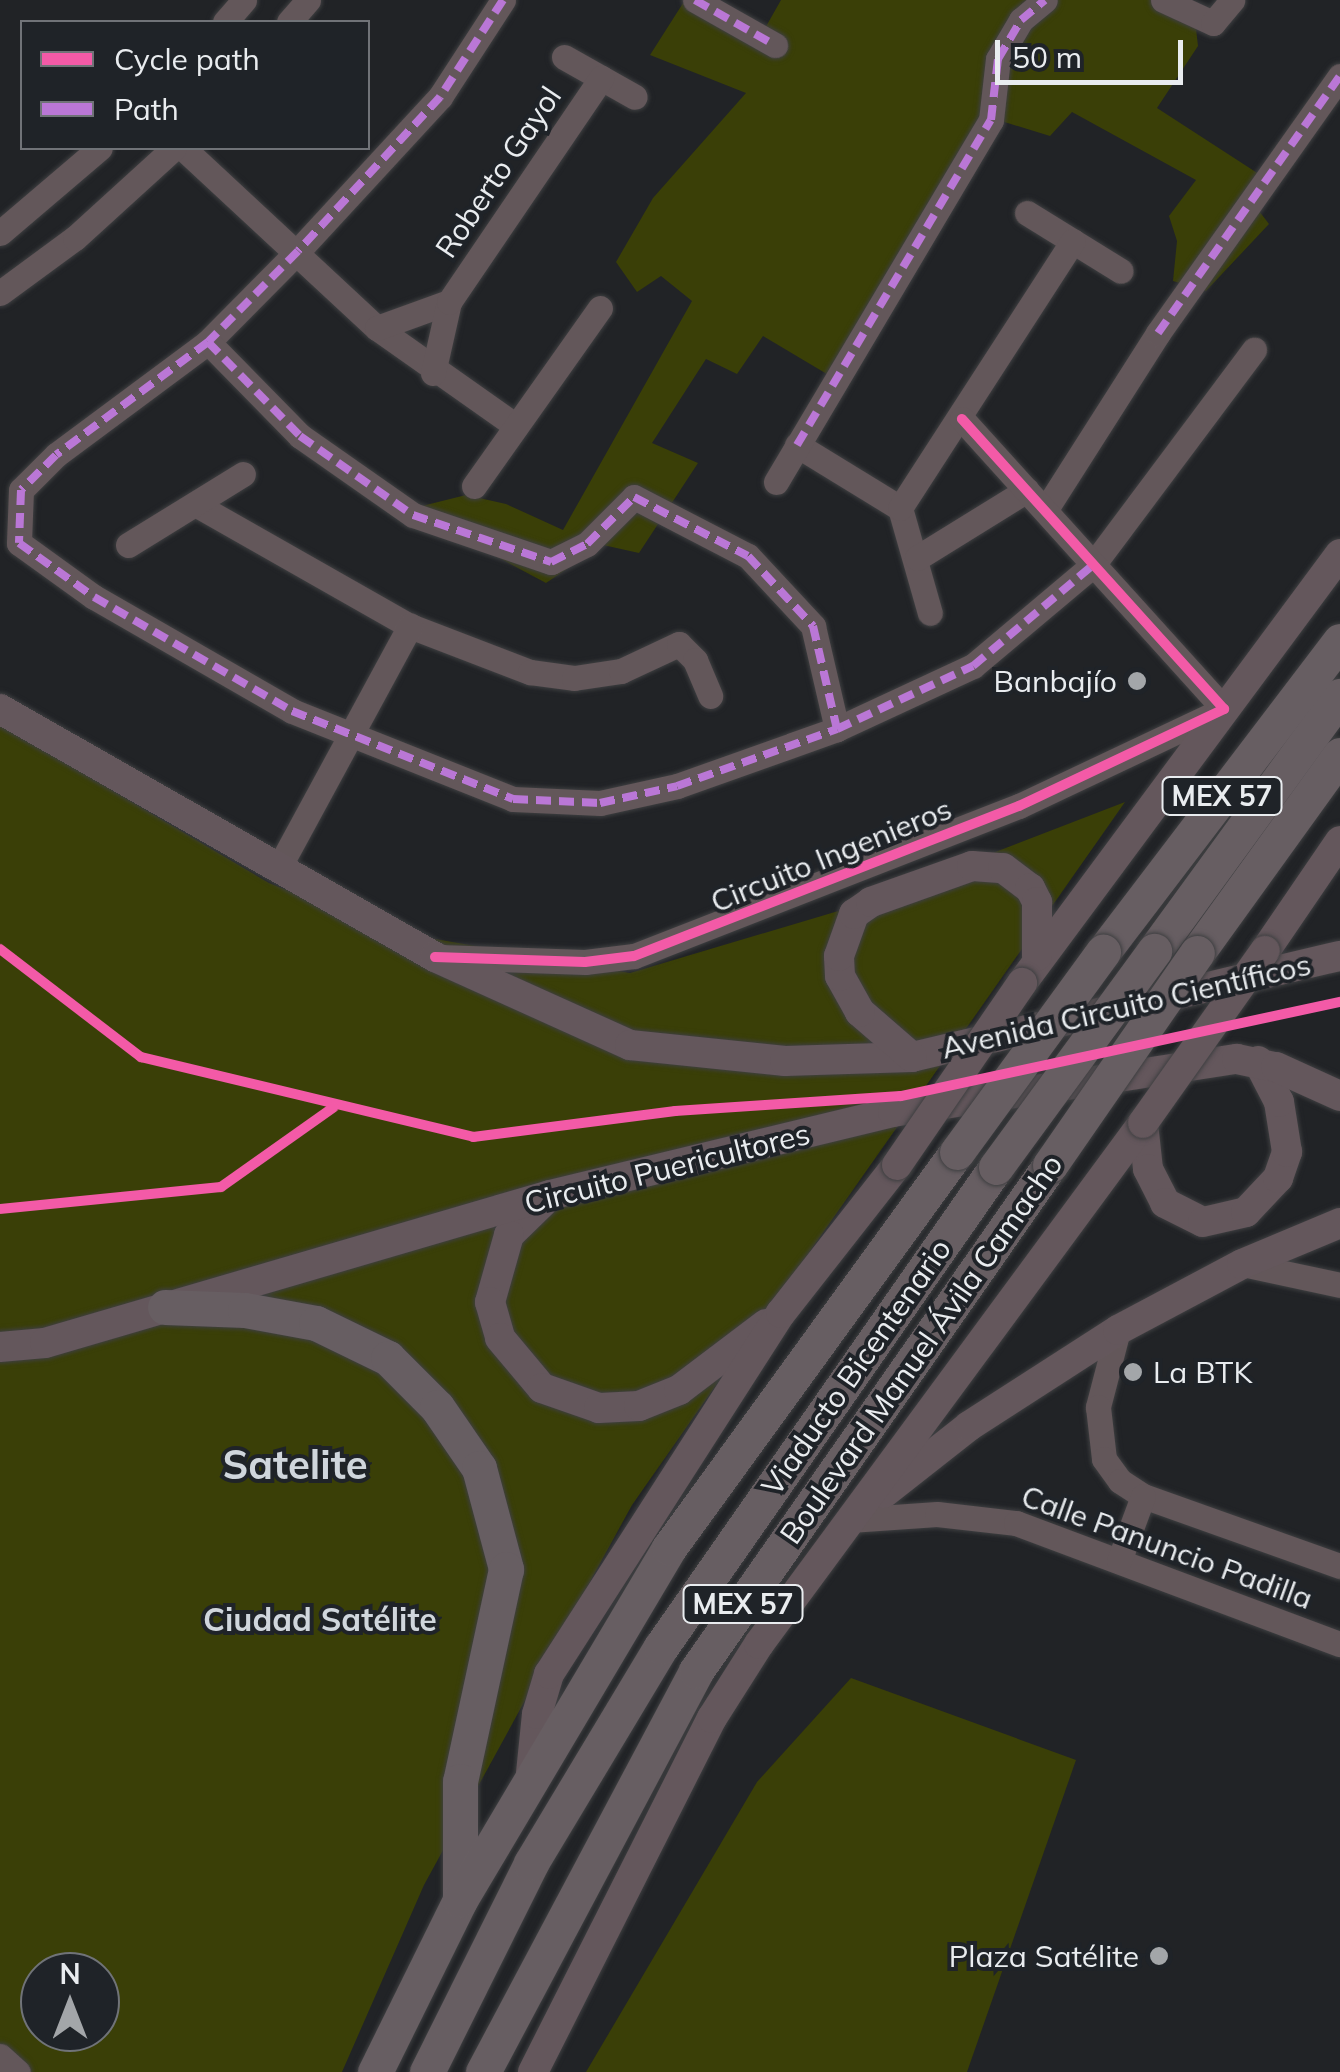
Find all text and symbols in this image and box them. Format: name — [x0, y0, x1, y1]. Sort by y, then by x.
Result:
legend — [20, 20, 370, 150]
scale bar — [1000, 20, 1188, 82]
text: 50 m — [1012, 38, 1082, 76]
text: Cycle path — [114, 40, 260, 78]
street label: Roberto Gayol — [428, 80, 568, 264]
text: Path — [114, 90, 179, 128]
place label: Banbajío — [994, 663, 1117, 699]
marker: Banbajío — [1126, 670, 1148, 692]
road number: MEX 57 — [1160, 773, 1284, 819]
street label: Circuito Ingenieros — [705, 790, 957, 920]
street label: Avenida Circuito Científicos — [938, 946, 1314, 1066]
street label: Circuito Puericultores — [521, 1115, 813, 1221]
street label: Boulevard Manuel Ávila Camacho — [772, 1147, 1070, 1551]
street label: Viaducto Bicentenario — [754, 1232, 958, 1502]
place label: La BTK — [1153, 1354, 1252, 1390]
marker: La BTK — [1122, 1361, 1144, 1383]
district label: Satelite — [222, 1440, 368, 1488]
street label: Calle Panuncio Padilla — [1017, 1478, 1317, 1616]
road number: MEX 57 — [680, 1581, 806, 1627]
district label: Ciudad Satélite — [203, 1600, 437, 1638]
place label: Plaza Satélite — [949, 1938, 1139, 1974]
marker: Plaza Satélite — [1148, 1945, 1170, 1967]
north arrow — [20, 1952, 120, 2052]
text: N — [59, 1956, 81, 1991]

